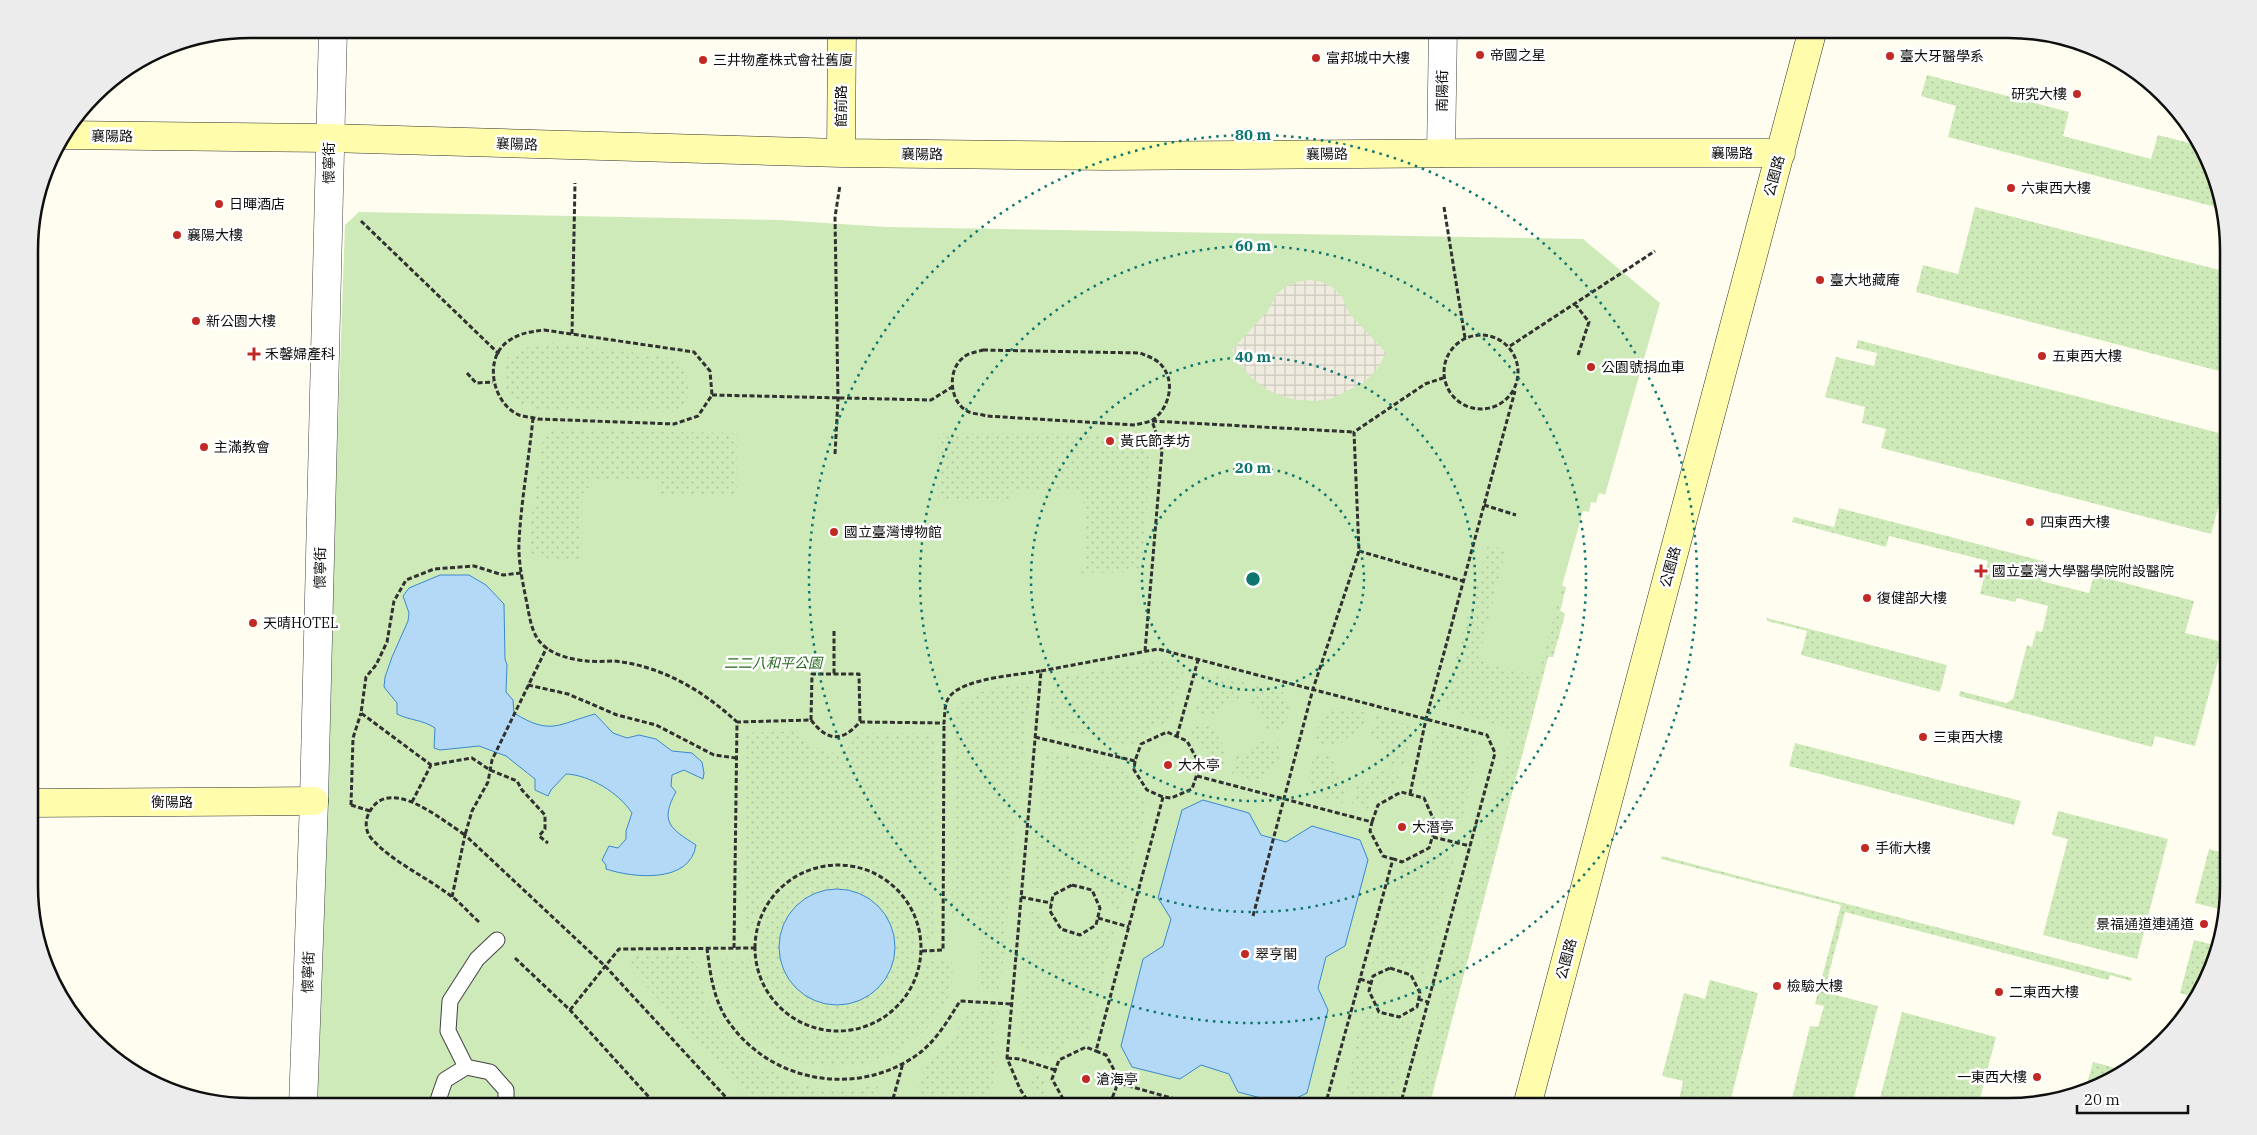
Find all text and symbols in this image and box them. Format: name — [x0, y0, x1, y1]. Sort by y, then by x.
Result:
place label: 帝國之星 — [1490, 46, 1546, 64]
place label: 臺大牙醫學系 — [1900, 47, 1984, 65]
place label: 富邦城中大樓 — [1326, 49, 1410, 67]
marker: 帝國之星 — [1474, 49, 1486, 61]
marker: 臺大牙醫學系 — [1884, 50, 1896, 62]
place label: 三井物產株式會社舊廈 — [713, 51, 853, 69]
marker: 富邦城中大樓 — [1310, 52, 1322, 64]
marker: 三井物產株式會社舊廈 — [697, 54, 709, 66]
street label: 南陽街 — [1433, 70, 1451, 112]
street label: 館前路 — [832, 85, 850, 127]
place label: 研究大樓 — [2011, 85, 2067, 103]
marker: 研究大樓 — [2071, 88, 2083, 100]
text: 80 m — [1235, 125, 1271, 144]
street label: 襄陽路 — [91, 127, 133, 145]
street label: 襄陽路 — [496, 134, 538, 154]
street label: 懷寧街 — [320, 142, 338, 184]
street label: 襄陽路 — [1711, 144, 1753, 162]
street label: 襄陽路 — [901, 145, 943, 163]
street label: 襄陽路 — [1306, 145, 1348, 163]
street label: 公園路 — [1760, 153, 1788, 199]
place label: 六東西大樓 — [2021, 179, 2091, 197]
marker: 六東西大樓 — [2005, 182, 2017, 194]
place label: 日暉酒店 — [229, 195, 285, 213]
marker: 日暉酒店 — [213, 198, 225, 210]
place label: 襄陽大樓 — [187, 226, 243, 244]
marker: 襄陽大樓 — [171, 229, 183, 241]
text: 60 m — [1235, 236, 1271, 255]
place label: 臺大地藏庵 — [1830, 271, 1900, 289]
marker: 臺大地藏庵 — [1814, 274, 1826, 286]
place label: 新公園大樓 — [206, 312, 276, 330]
marker: 新公園大樓 — [190, 315, 202, 327]
place label: 禾馨婦產科 — [265, 345, 335, 363]
marker: 禾馨婦產科 — [247, 347, 261, 361]
text: 40 m — [1235, 347, 1271, 366]
place label: 五東西大樓 — [2052, 347, 2122, 365]
marker: 五東西大樓 — [2036, 350, 2048, 362]
place label: 公園號捐血車 — [1601, 358, 1685, 376]
marker: 公園號捐血車 — [1585, 361, 1597, 373]
place label: 黃氏節孝坊 — [1120, 432, 1190, 450]
marker: 黃氏節孝坊 — [1104, 435, 1116, 447]
place label: 主滿教會 — [214, 438, 270, 456]
marker: 主滿教會 — [198, 441, 210, 453]
text: 20 m — [1235, 458, 1271, 477]
place label: 四東西大樓 — [2040, 513, 2110, 531]
marker: 四東西大樓 — [2024, 516, 2036, 528]
place label: 國立臺灣博物館 — [844, 523, 942, 541]
marker: 國立臺灣博物館 — [828, 526, 840, 538]
street label: 公園路 — [1656, 544, 1684, 590]
street label: 懷寧街 — [311, 547, 329, 589]
place label: 國立臺灣大學醫學院附設醫院 — [1992, 562, 2174, 580]
marker: 國立臺灣大學醫學院附設醫院 — [1974, 564, 1988, 578]
centre of rings — [1244, 570, 1262, 588]
place label: 復健部大樓 — [1877, 589, 1947, 607]
marker: 復健部大樓 — [1861, 592, 1873, 604]
place label: 天晴HOTEL — [263, 614, 338, 632]
marker: 天晴HOTEL — [247, 617, 259, 629]
park label: 二二八和平公園 — [724, 654, 824, 672]
place label: 三東西大樓 — [1933, 728, 2003, 746]
marker: 三東西大樓 — [1917, 731, 1929, 743]
place label: 大木亭 — [1178, 756, 1220, 774]
marker: 大木亭 — [1162, 759, 1174, 771]
street label: 衡陽路 — [151, 793, 193, 811]
place label: 大潛亭 — [1412, 818, 1454, 836]
marker: 大潛亭 — [1396, 821, 1408, 833]
place label: 手術大樓 — [1875, 839, 1931, 857]
marker: 手術大樓 — [1859, 842, 1871, 854]
place label: 景福通道連通道 — [2096, 915, 2194, 933]
marker: 景福通道連通道 — [2198, 918, 2210, 930]
street label: 公園路 — [1552, 936, 1580, 982]
place label: 翠亨閣 — [1255, 945, 1297, 963]
marker: 翠亨閣 — [1239, 948, 1251, 960]
street label: 懷寧街 — [298, 951, 318, 993]
place label: 檢驗大樓 — [1787, 977, 1843, 995]
marker: 檢驗大樓 — [1771, 980, 1783, 992]
place label: 二東西大樓 — [2009, 983, 2079, 1001]
marker: 二東西大樓 — [1993, 986, 2005, 998]
place label: 一東西大樓 — [1957, 1068, 2027, 1086]
place label: 滄海亭 — [1096, 1070, 1138, 1088]
marker: 一東西大樓 — [2031, 1071, 2043, 1083]
marker: 滄海亭 — [1080, 1073, 1092, 1085]
scale bar — [2077, 1082, 2188, 1114]
text: 20 m — [2084, 1090, 2120, 1109]

